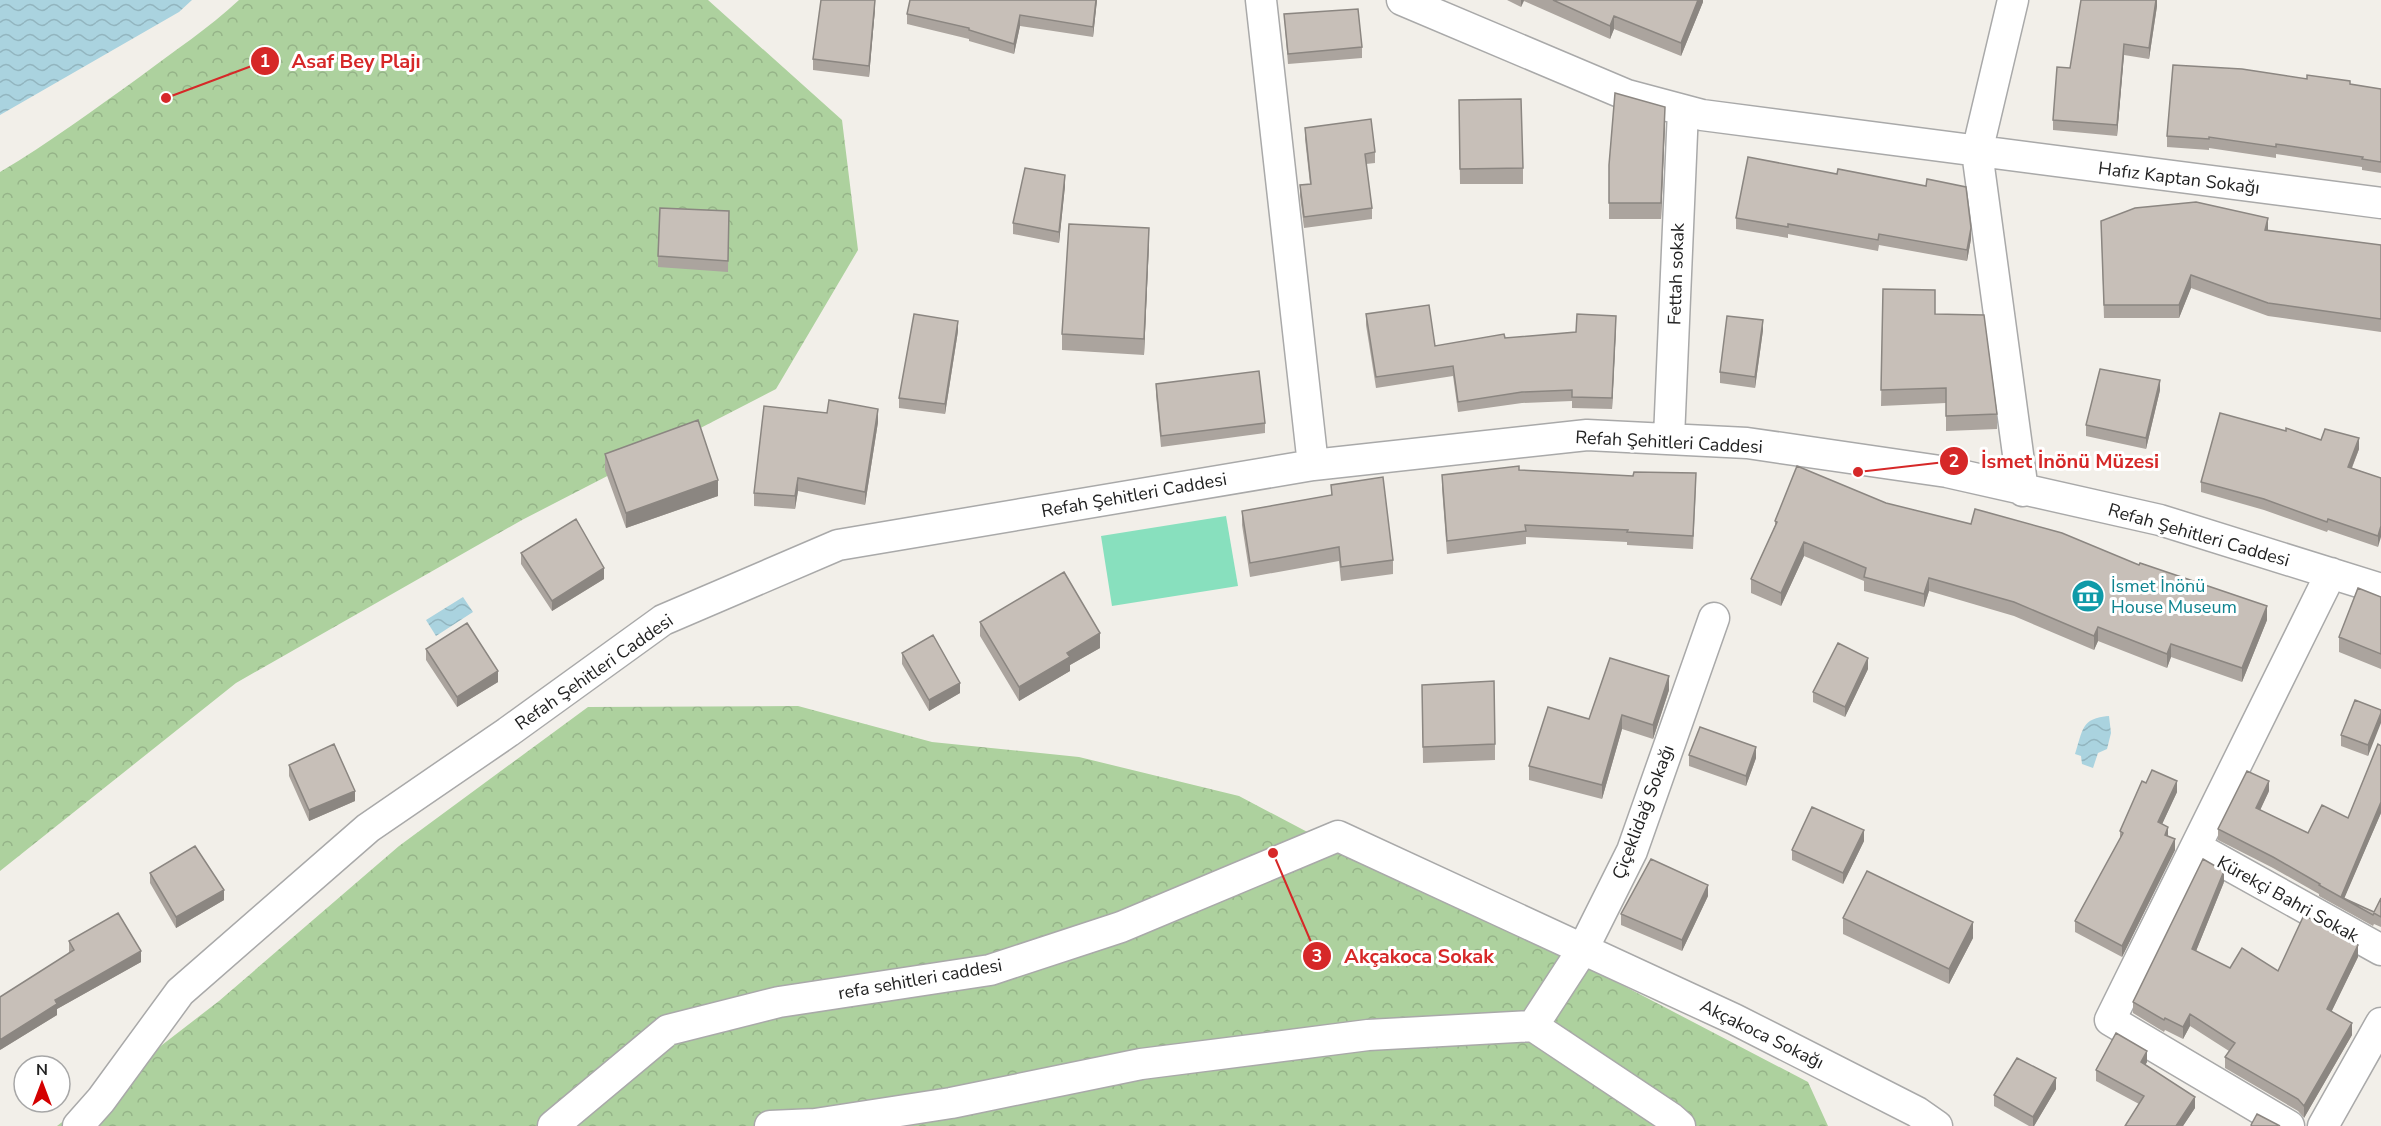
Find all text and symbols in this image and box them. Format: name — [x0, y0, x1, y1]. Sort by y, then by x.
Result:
callout: Asaf Bey Plajı — [250, 42, 433, 80]
text: Asaf Bey Plajı — [291, 48, 421, 75]
text: 1 — [260, 49, 270, 73]
street label: Hafız Kaptan Sokağı — [2097, 156, 2261, 200]
street label: Fettah sokak — [1662, 222, 1690, 325]
street label: Refah Şehitleri Caddesi — [1575, 425, 1763, 459]
callout: İsmet İnönü Müzesi — [1939, 442, 2171, 480]
text: İsmet İnönü Müzesi — [1981, 448, 2159, 475]
text: 2 — [1949, 449, 1959, 473]
street label: Refah Şehitleri Caddesi — [1039, 467, 1229, 523]
street label: Refah Şehitleri Caddesi — [2105, 498, 2293, 572]
place label: İsmet İnönü House Museum — [2111, 574, 2237, 619]
museum icon: İsmet İnönü House Museum — [2070, 578, 2106, 614]
street label: Refah Şehitleri Caddesi — [510, 608, 678, 736]
street label: Çiçeklidağ Sokağı — [1606, 741, 1680, 883]
street label: Kürekçi Bahri Sokak — [2213, 850, 2364, 948]
callout: Akçakoca Sokak — [1302, 937, 1506, 975]
text: Akçakoca Sokak — [1344, 943, 1495, 970]
text: 3 — [1312, 944, 1322, 968]
street label: refa sehitleri caddesi — [836, 953, 1004, 1005]
street label: Akçakoca Sokağı — [1696, 994, 1828, 1074]
north arrow — [12, 1054, 72, 1114]
text: N — [36, 1059, 48, 1081]

